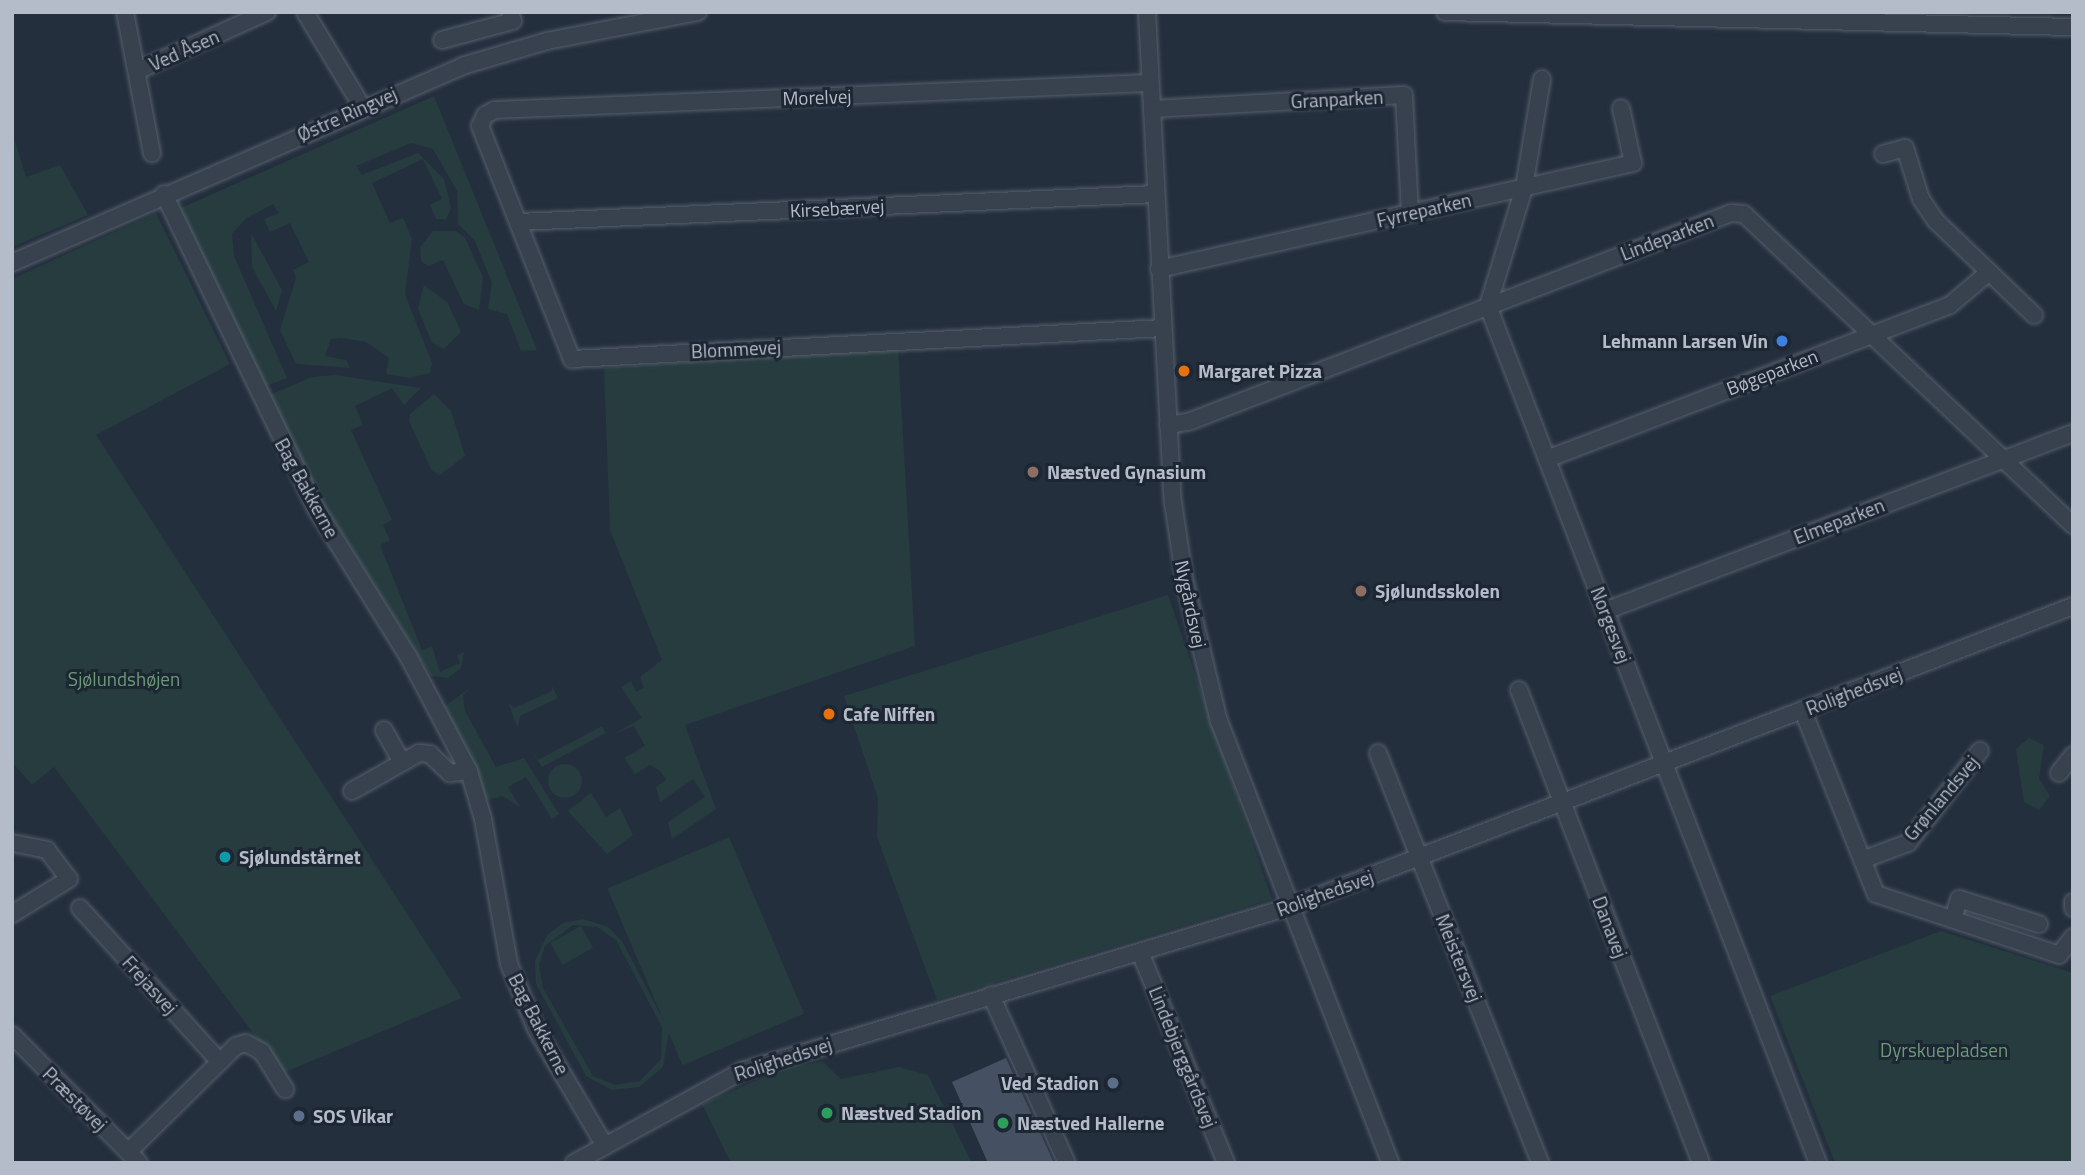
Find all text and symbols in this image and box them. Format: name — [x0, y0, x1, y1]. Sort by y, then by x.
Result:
street label: Ved Åsen — [145, 24, 223, 76]
street label: Østre Ringvej — [294, 82, 400, 146]
street label: Morelvej — [782, 84, 852, 110]
street label: Granparken — [1290, 85, 1384, 113]
street label: Fyrreparken — [1375, 188, 1473, 232]
street label: Kirsebærvej — [789, 194, 885, 222]
street label: Lindeparken — [1617, 209, 1717, 265]
place label: Lehmann Larsen Vin — [1602, 330, 1768, 352]
marker: Lehmann Larsen Vin — [1774, 333, 1790, 349]
street label: Blommevej — [690, 335, 782, 363]
street label: Bøgeparken — [1723, 344, 1821, 400]
place label: Margaret Pizza — [1198, 360, 1322, 382]
marker: Margaret Pizza — [1176, 363, 1192, 379]
street label: Bag Bakkerne — [270, 434, 344, 542]
place label: Næstved Gynasium — [1047, 461, 1206, 483]
marker: Næstved Gynasium — [1025, 464, 1041, 480]
street label: Elmeparken — [1791, 493, 1887, 549]
street label: Nygårdsvej — [1171, 558, 1211, 650]
place label: Sjølundsskolen — [1375, 580, 1500, 602]
marker: Sjølundsskolen — [1353, 583, 1369, 599]
street label: Norgesvej — [1586, 584, 1636, 666]
street label: Rolighedsvej — [1803, 662, 1905, 720]
park label: Sjølundshøjen — [68, 668, 180, 690]
place label: Cafe Niffen — [843, 703, 935, 725]
marker: Cafe Niffen — [821, 706, 837, 722]
street label: Grønlandsvej — [1899, 751, 1983, 845]
place label: Sjølundstårnet — [239, 846, 361, 868]
marker: Sjølundstårnet — [217, 849, 233, 865]
street label: Rolighedsvej — [1274, 865, 1376, 921]
street label: Danavej — [1588, 893, 1632, 961]
street label: Meistersvej — [1431, 911, 1487, 1005]
street label: Frejasvej — [118, 951, 182, 1019]
street label: Bag Bakkerne — [504, 970, 574, 1078]
street label: Lindebjerggårdsvej — [1144, 983, 1222, 1131]
street label: Rolighedsvej — [731, 1033, 835, 1085]
park label: Dyrskuepladsen — [1880, 1039, 2008, 1061]
street label: Præstøvej — [38, 1062, 112, 1136]
place label: Ved Stadion — [1001, 1072, 1099, 1094]
marker: Ved Stadion — [1105, 1075, 1121, 1091]
place label: Næstved Stadion — [841, 1102, 981, 1124]
place label: SOS Vikar — [313, 1105, 393, 1127]
marker: Næstved Stadion — [819, 1105, 835, 1121]
marker: SOS Vikar — [291, 1108, 307, 1124]
place label: Næstved Hallerne — [1017, 1112, 1164, 1134]
marker: Næstved Hallerne — [995, 1115, 1011, 1131]

